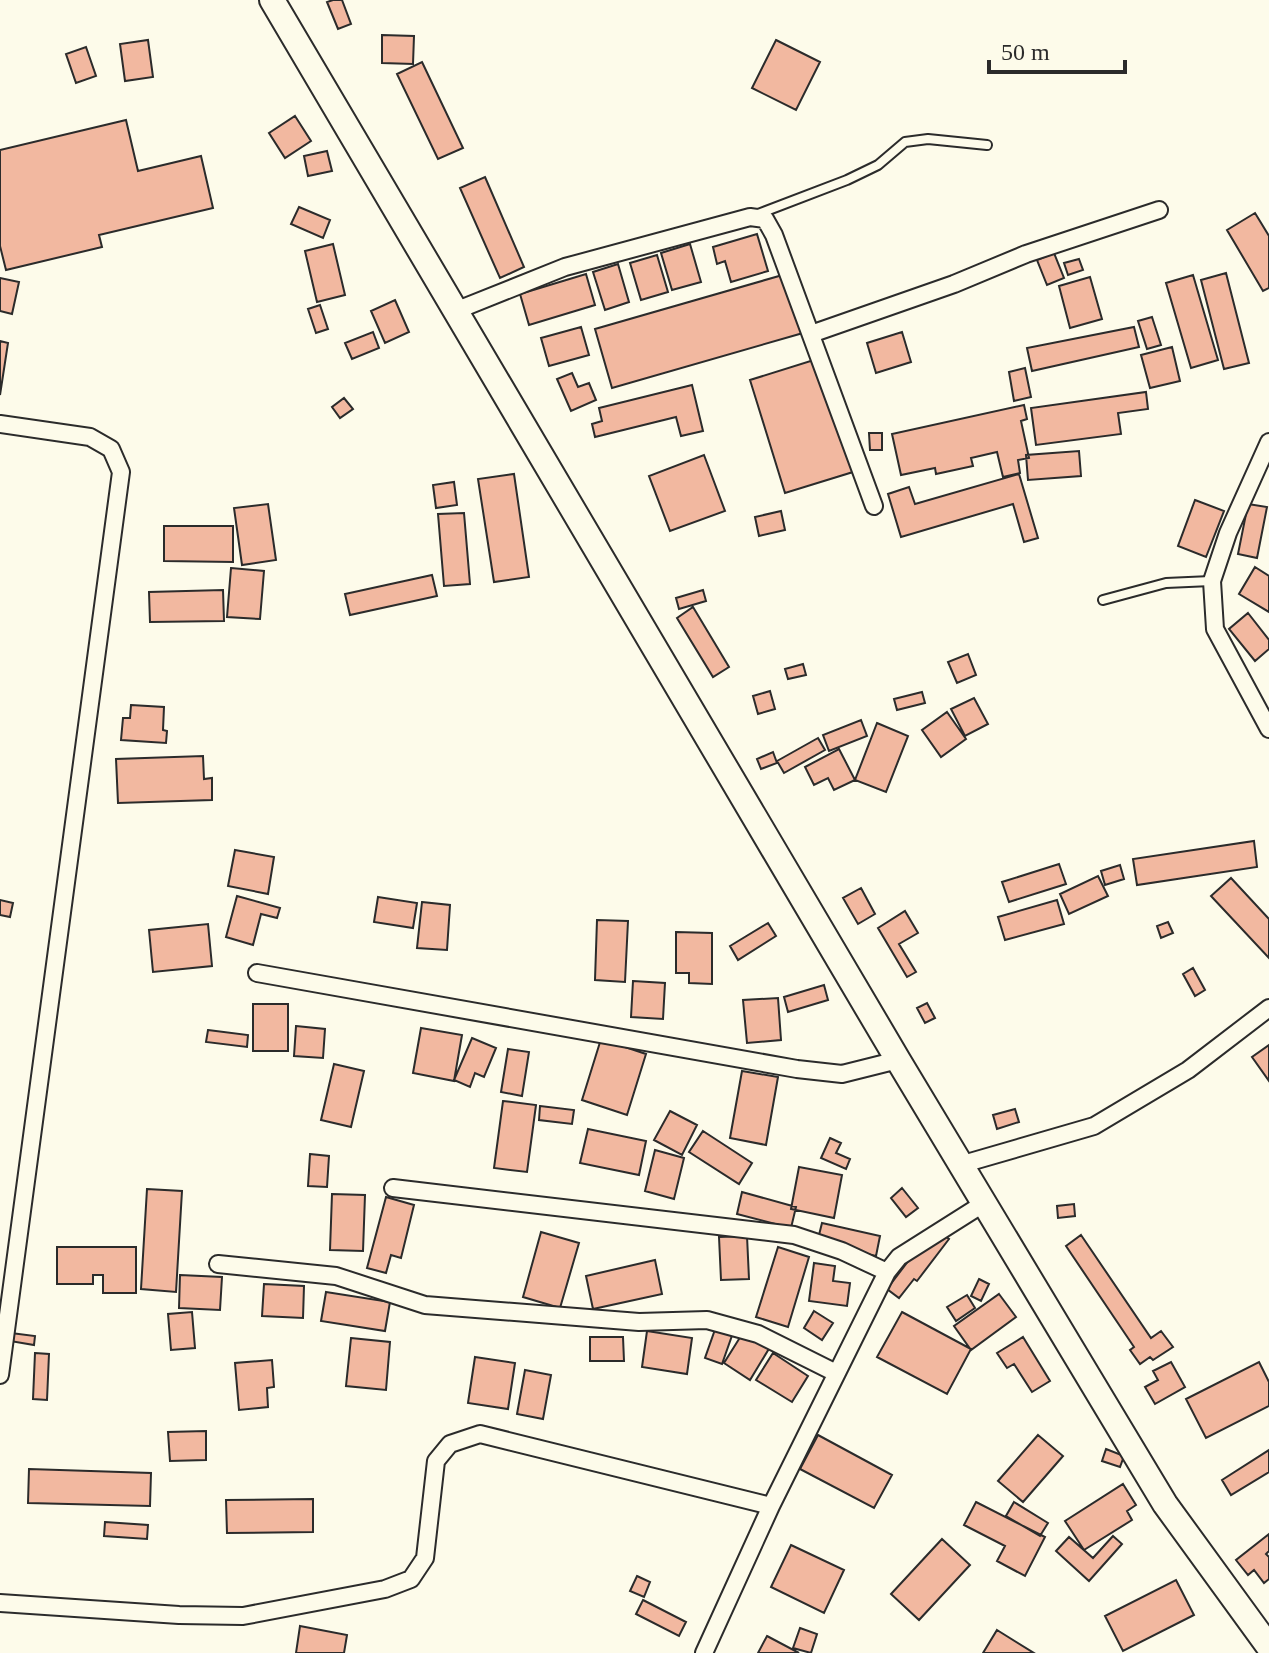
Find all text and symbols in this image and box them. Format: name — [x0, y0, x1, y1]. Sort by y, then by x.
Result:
scale bar — [989, 24, 1125, 74]
text: 50 m — [1001, 39, 1050, 65]

